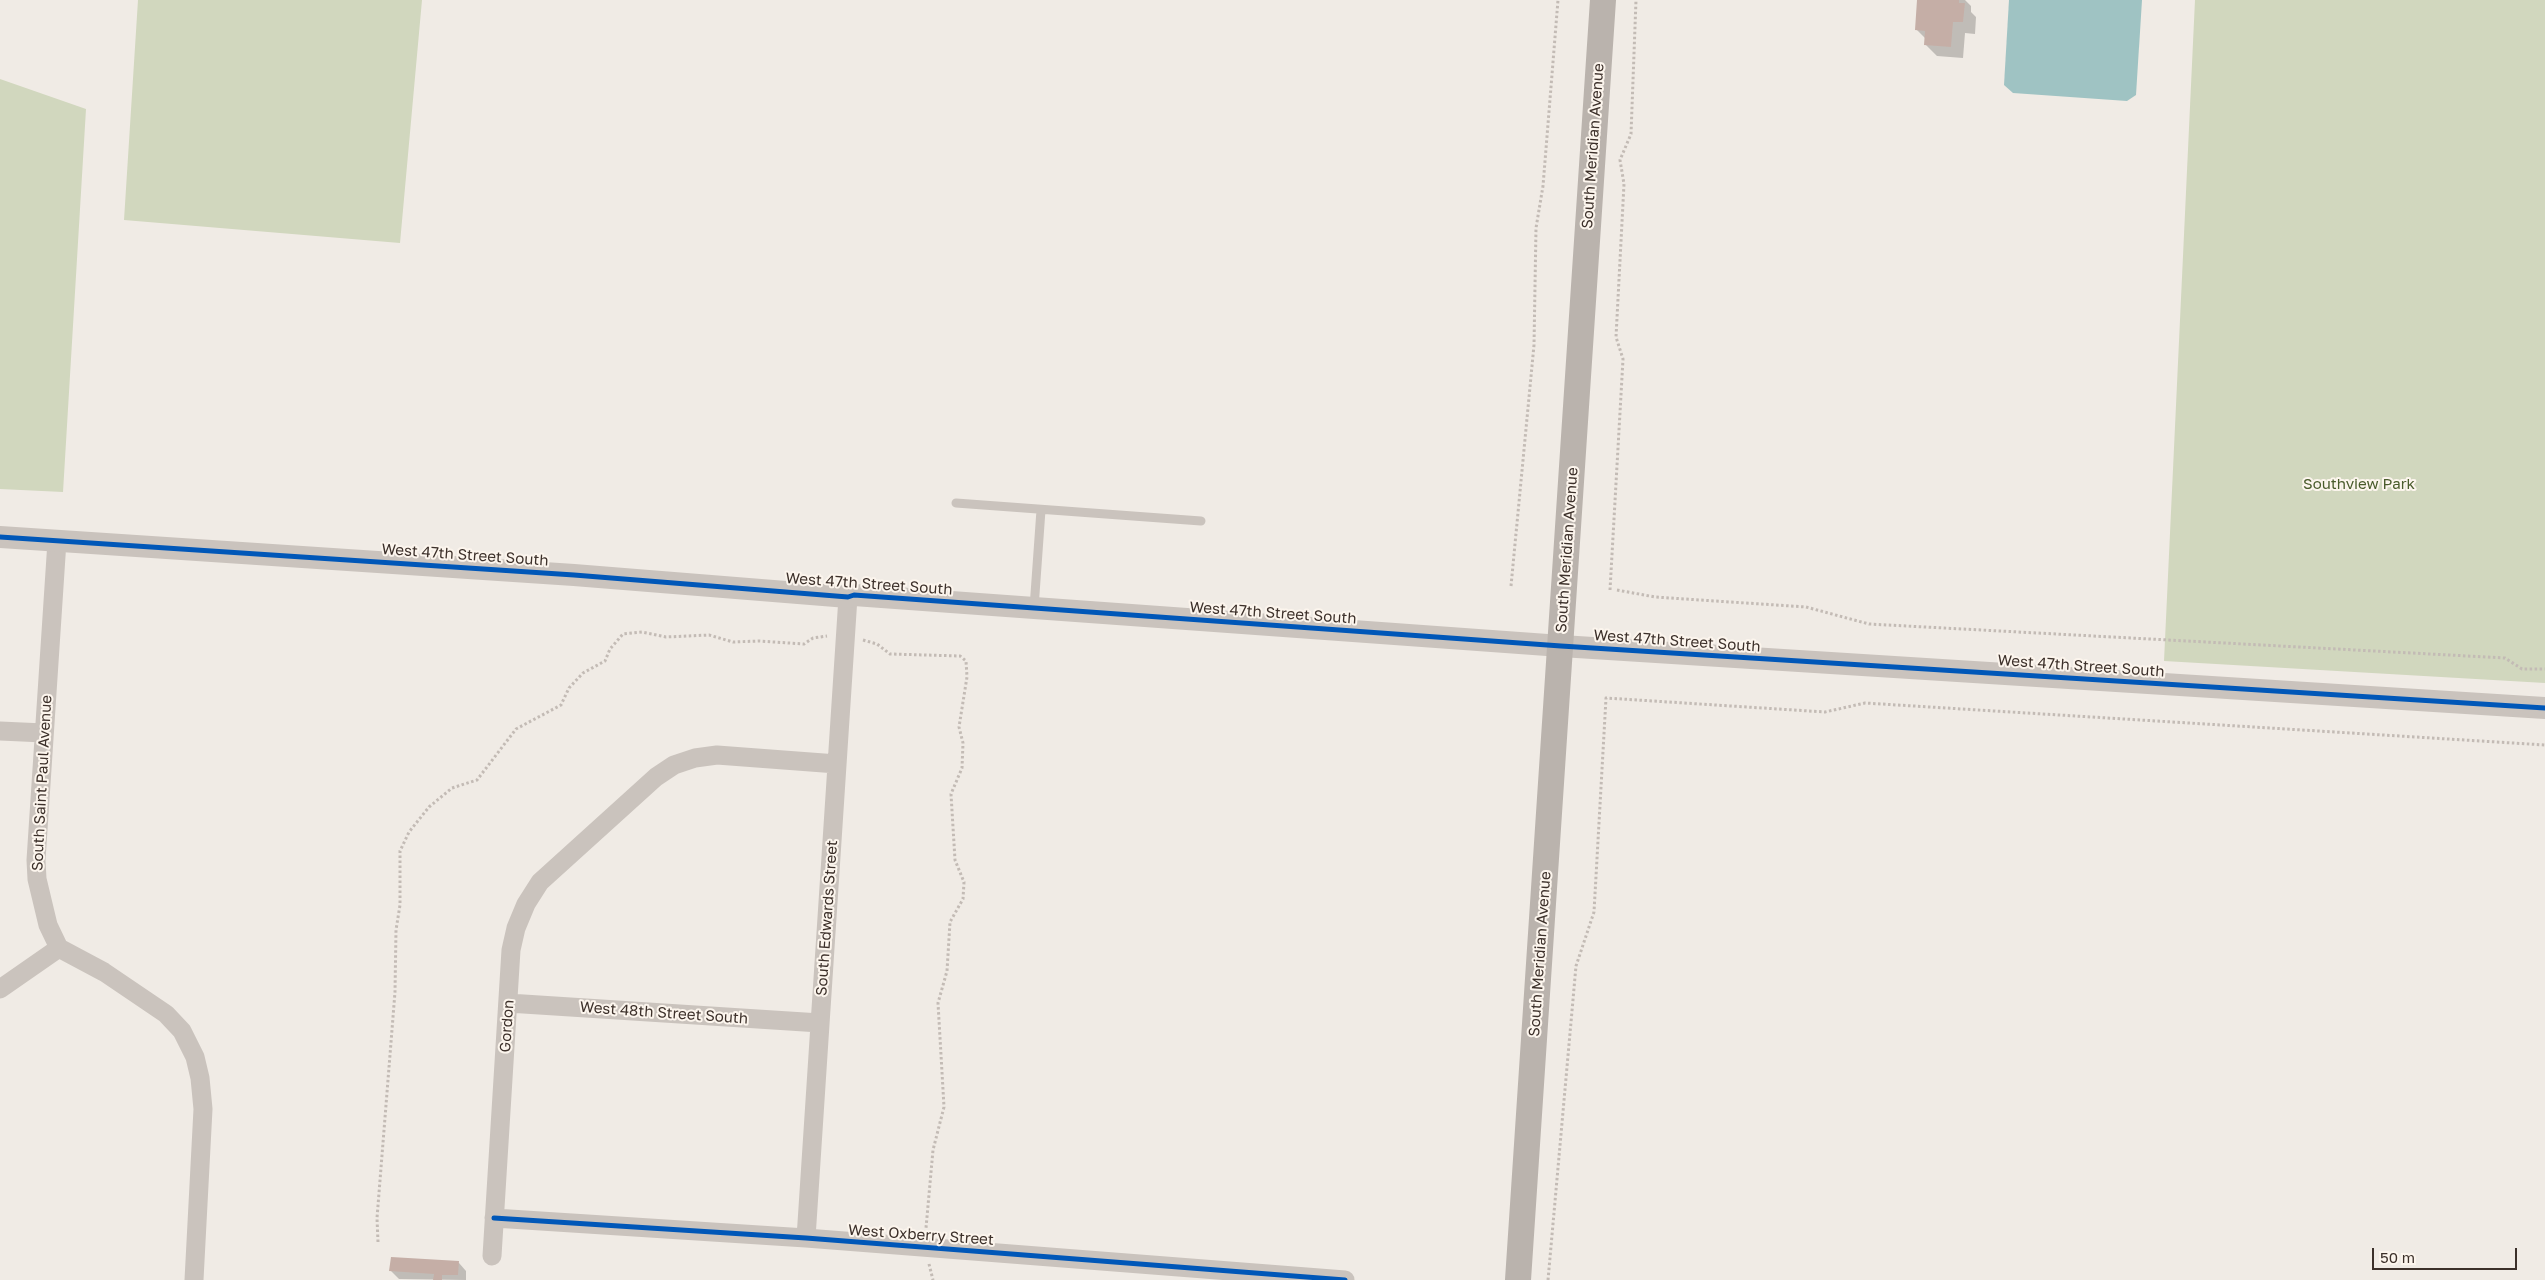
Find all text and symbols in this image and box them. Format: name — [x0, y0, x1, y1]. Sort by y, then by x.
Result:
street label: South Meridian Avenue — [1578, 63, 1608, 229]
street label: South Meridian Avenue — [1552, 467, 1582, 633]
park label: Southview Park — [2303, 475, 2415, 493]
street label: West 47th Street South — [381, 540, 549, 570]
street label: West 47th Street South — [785, 569, 953, 599]
street label: West 47th Street South — [1189, 598, 1357, 628]
street label: West 47th Street South — [1593, 626, 1761, 656]
street label: West 47th Street South — [1997, 651, 2165, 681]
street label: South Saint Paul Avenue — [28, 695, 56, 871]
street label: South Edwards Street — [813, 839, 841, 997]
street label: South Meridian Avenue — [1525, 871, 1555, 1037]
street label: West 48th Street South — [579, 998, 749, 1028]
street label: Gordon — [496, 999, 518, 1053]
street label: West Oxberry Street — [848, 1221, 994, 1249]
scale bar — [2375, 1238, 2520, 1270]
text: 50 m — [2380, 1248, 2415, 1266]

